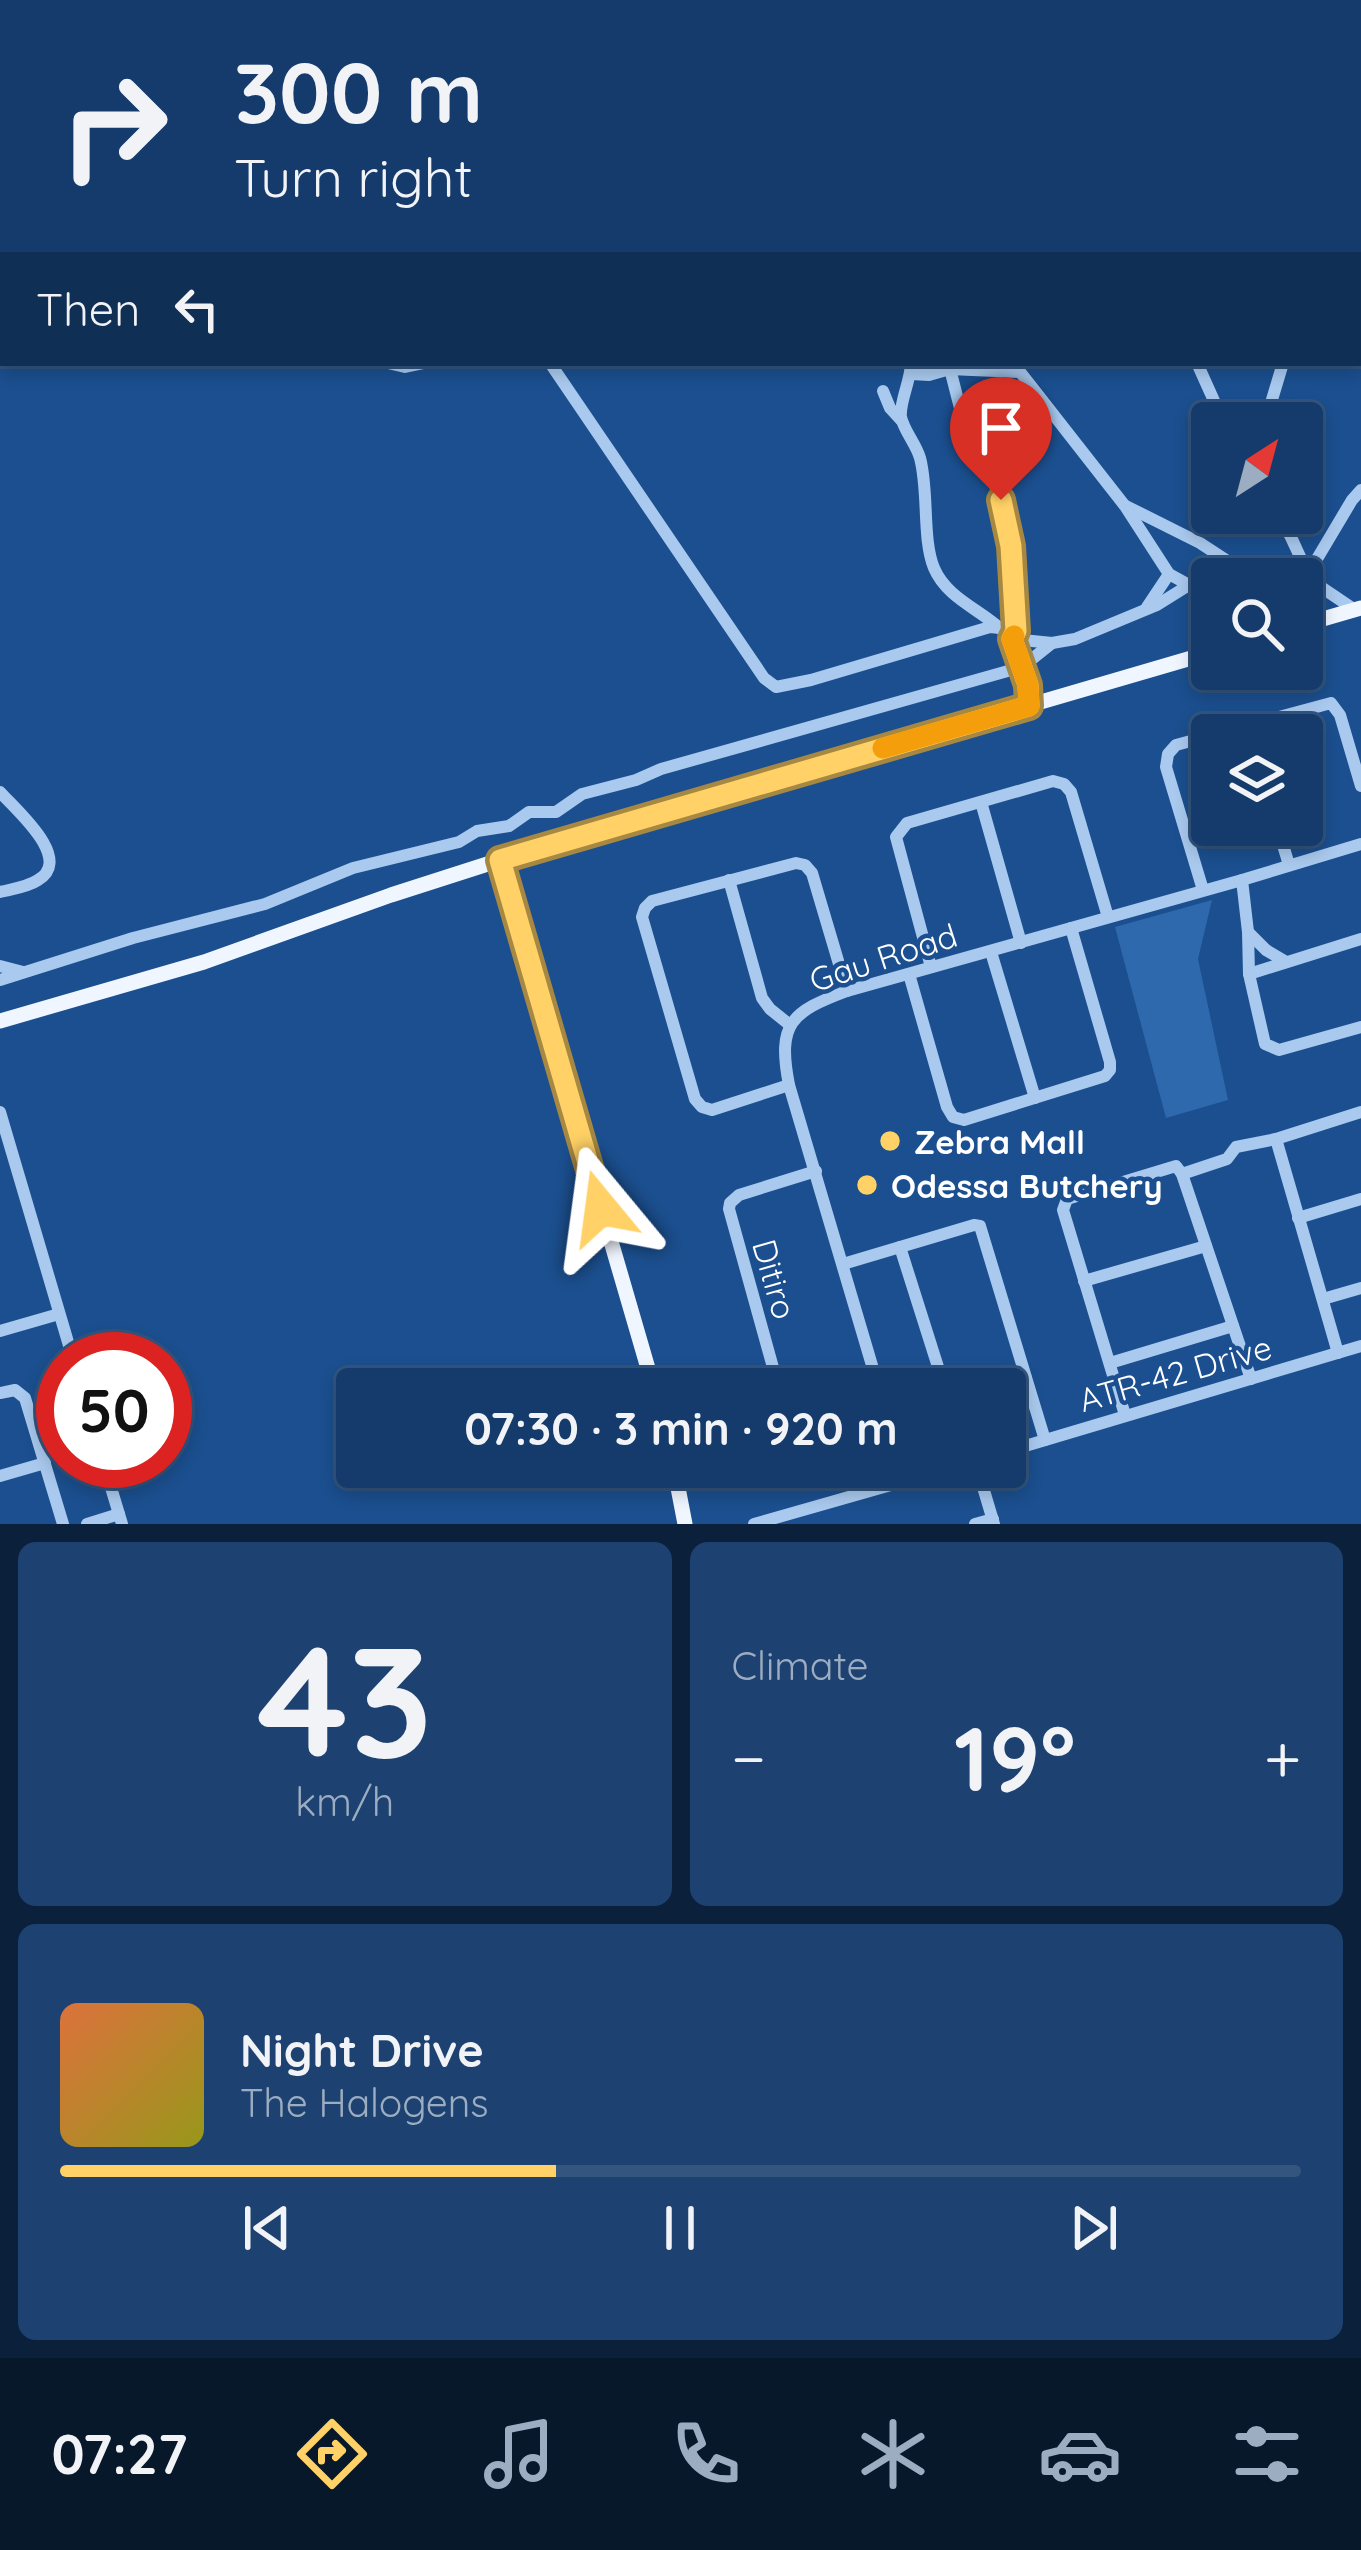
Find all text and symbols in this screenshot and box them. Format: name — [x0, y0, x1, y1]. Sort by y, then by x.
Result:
text: 300 m — [234, 39, 483, 144]
icon: right — [36, 48, 192, 204]
text: Turn right — [234, 143, 473, 211]
icon: left — [164, 276, 230, 342]
text: Then — [36, 281, 140, 337]
pin — [950, 377, 1052, 500]
icon: arrive — [968, 395, 1034, 461]
north arrow — [1191, 402, 1323, 534]
map controls — [1191, 402, 1323, 846]
button: search — [1191, 558, 1323, 690]
button: layers — [1191, 714, 1323, 846]
street label: Gau Road — [804, 914, 962, 1000]
place label: Zebra Mall — [914, 1121, 1085, 1162]
marker: Zebra Mall — [877, 1128, 903, 1154]
position arrow — [538, 1145, 664, 1271]
place label: Odessa Butchery — [891, 1165, 1163, 1206]
marker: Odessa Butchery — [854, 1172, 880, 1198]
street label: Ditiro — [744, 1234, 806, 1324]
street label: ATR-42 Drive — [1074, 1326, 1276, 1420]
speed limit sign: 50 — [36, 1332, 192, 1488]
text: 07:30 · 3 min · 920 m — [464, 1400, 898, 1456]
text: 43 — [257, 1601, 433, 1796]
text: Climate — [732, 1641, 869, 1690]
text: 19° — [954, 1701, 1076, 1814]
text: − — [732, 1716, 766, 1799]
text: + — [1264, 1716, 1301, 1799]
text: km/h — [295, 1777, 394, 1826]
text: Night Drive — [240, 2022, 484, 2078]
text: The Halogens — [240, 2078, 489, 2127]
icon: previous — [234, 2195, 300, 2261]
icon: pause — [647, 2195, 713, 2261]
icon: next — [1061, 2195, 1127, 2261]
icon: directions — [290, 2412, 374, 2496]
icon: music — [477, 2412, 561, 2496]
icon: phone — [664, 2412, 748, 2496]
icon: climate — [851, 2412, 935, 2496]
icon: car — [1038, 2412, 1122, 2496]
icon: filters — [1225, 2412, 1309, 2496]
text: 07:27 — [52, 2420, 187, 2488]

